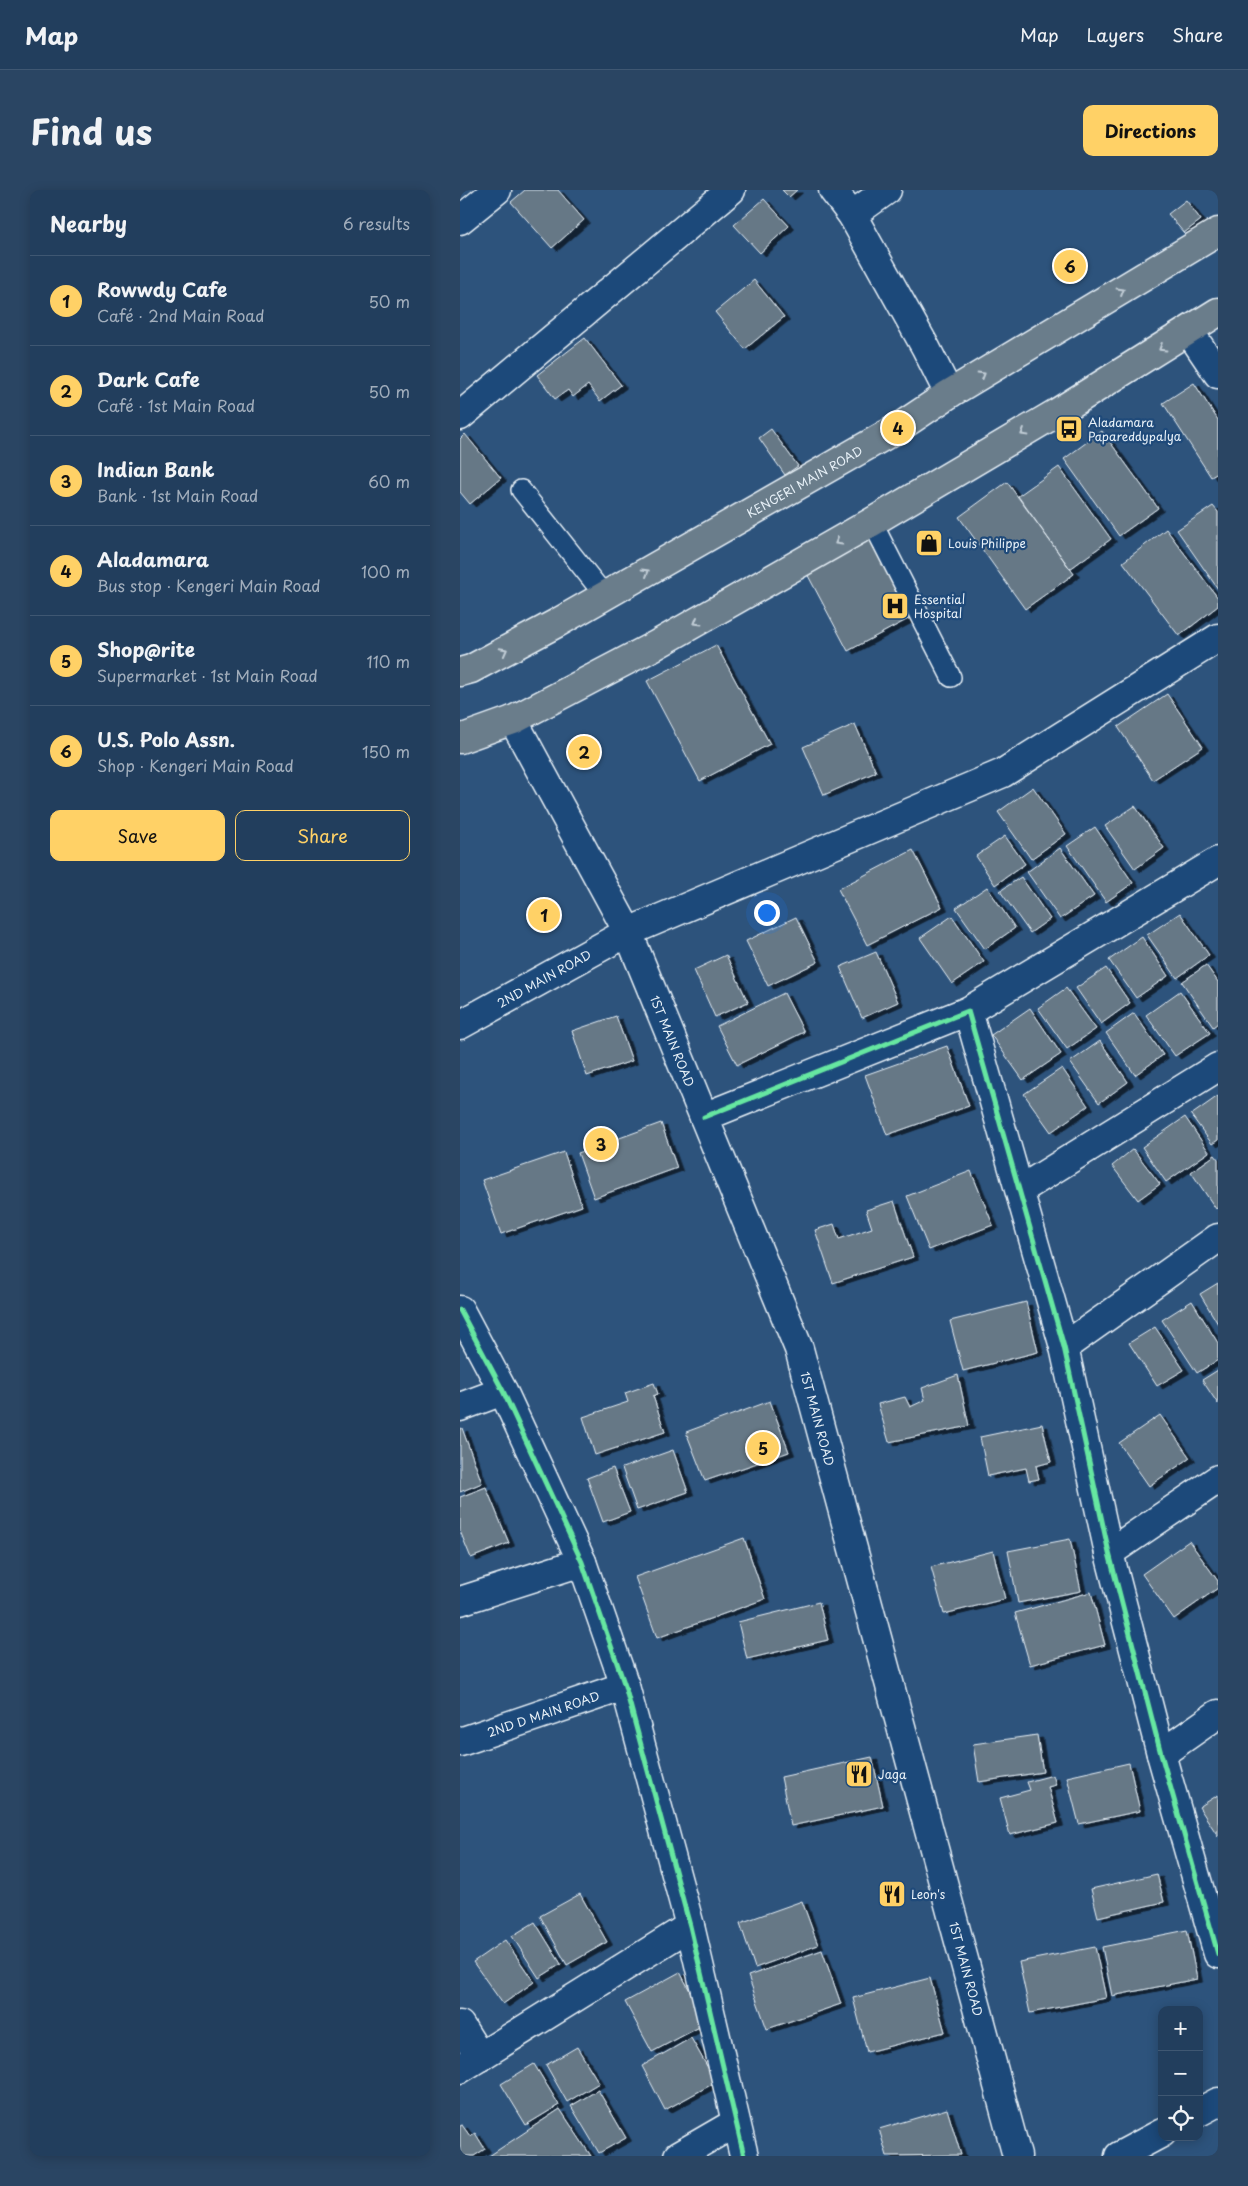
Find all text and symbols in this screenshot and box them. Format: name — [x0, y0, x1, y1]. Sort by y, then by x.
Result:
text: Map — [25, 17, 78, 53]
text: Map — [1020, 21, 1059, 48]
text: Layers — [1087, 21, 1144, 48]
text: Share — [1172, 21, 1223, 48]
text: Find us — [30, 104, 152, 157]
button: Directions — [1083, 105, 1218, 156]
text: Nearby — [50, 207, 127, 239]
text: 6 results — [343, 211, 410, 235]
pin: 6 — [1054, 247, 1086, 285]
text: Rowwdy Cafe — [97, 275, 227, 303]
one-way arrow — [1116, 287, 1125, 297]
text: 1 — [62, 289, 70, 313]
text: 50 m — [369, 289, 410, 313]
text: Café · 2nd Main Road — [97, 303, 264, 327]
one-way arrow — [1159, 341, 1168, 351]
text: Dark Cafe — [97, 365, 200, 393]
one-way arrow — [976, 371, 985, 381]
text: 2 — [60, 379, 72, 403]
text: 50 m — [369, 379, 410, 403]
text: Café · 1st Main Road — [97, 393, 255, 417]
pin: 4 — [882, 409, 914, 447]
place label: Aladamara Papareddypalya — [1088, 413, 1182, 445]
bus stop icon: Aladamara Papareddypalya — [1054, 414, 1084, 444]
one-way arrow — [1020, 426, 1029, 436]
street label: KENGERI MAIN ROAD — [743, 441, 866, 522]
text: Indian Bank — [97, 455, 215, 483]
text: 3 — [61, 469, 71, 493]
text: 60 m — [368, 469, 410, 493]
text: Bank · 1st Main Road — [97, 483, 258, 507]
shop icon: Louis Philippe — [914, 528, 944, 558]
place label: Louis Philippe — [948, 534, 1026, 552]
one-way arrow — [835, 535, 844, 545]
text: Aladamara — [97, 545, 209, 573]
text: 4 — [61, 559, 71, 583]
text: 100 m — [361, 559, 410, 583]
one-way arrow — [640, 569, 649, 579]
text: Bus stop · Kengeri Main Road — [97, 573, 321, 597]
place label: Essential Hospital — [914, 590, 965, 622]
hospital icon: Essential Hospital — [880, 591, 910, 621]
one-way arrow — [693, 615, 702, 625]
text: Shop@rite — [97, 635, 195, 663]
one-way arrow — [499, 647, 508, 657]
text: 5 — [61, 649, 71, 673]
text: 110 m — [367, 649, 410, 673]
text: Supermarket · 1st Main Road — [97, 663, 318, 687]
text: U.S. Polo Assn. — [97, 725, 235, 753]
pin: 2 — [568, 733, 600, 771]
text: 6 — [60, 739, 72, 763]
text: 150 m — [362, 739, 410, 763]
text: Shop · Kengeri Main Road — [97, 753, 294, 777]
button: Save — [50, 810, 225, 861]
button: Share — [235, 810, 410, 861]
pin: 1 — [528, 896, 560, 934]
your location — [754, 900, 780, 926]
street label: 2ND MAIN ROAD — [494, 945, 594, 1012]
street label: 1ST MAIN ROAD — [646, 993, 699, 1089]
pin: 3 — [585, 1125, 617, 1163]
street label: 1ST MAIN ROAD — [796, 1370, 839, 1468]
pin: 5 — [747, 1429, 779, 1467]
street label: 2ND D MAIN ROAD — [485, 1686, 602, 1741]
restaurant icon: Jaga — [844, 1759, 874, 1789]
place label: Jaga — [878, 1765, 907, 1783]
restaurant icon: Leon's — [877, 1879, 907, 1909]
place label: Leon's — [911, 1885, 946, 1903]
street label: 1ST MAIN ROAD — [945, 1920, 988, 2018]
map controls — [1158, 2006, 1203, 2141]
button: + — [1158, 2006, 1203, 2051]
button: − — [1158, 2051, 1203, 2096]
button: locate — [1158, 2096, 1203, 2141]

